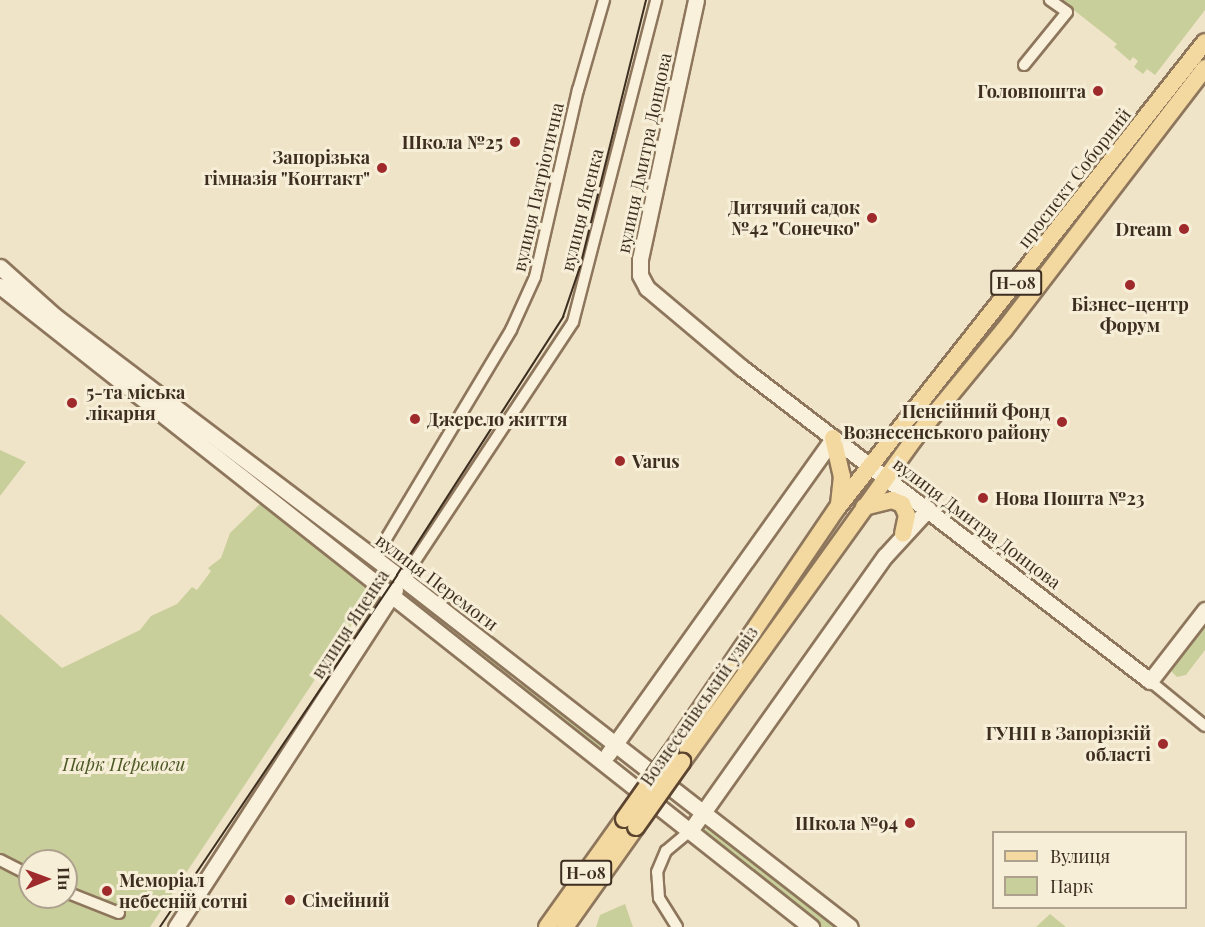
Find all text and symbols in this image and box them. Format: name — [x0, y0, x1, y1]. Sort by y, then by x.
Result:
street label: вулиця Дмитра Донцова — [612, 51, 676, 255]
place label: Головпошта — [977, 80, 1086, 102]
marker: Головпошта — [1091, 84, 1105, 98]
street label: вулиця Патріотична — [508, 100, 568, 274]
street label: проспект Соборний — [1013, 104, 1135, 252]
place label: Школа №25 — [402, 131, 503, 153]
marker: Школа №25 — [508, 135, 522, 149]
street label: вулиця Яценка — [556, 146, 608, 274]
place label: Запорізька гімназія "Контакт" — [204, 147, 370, 190]
marker: Запорізька гімназія "Контакт" — [375, 161, 389, 175]
place label: Дитячий садок №42 "Сонечко" — [728, 197, 860, 240]
marker: Дитячий садок №42 "Сонечко" — [865, 211, 879, 225]
place label: Dream — [1115, 218, 1172, 240]
marker: Dream — [1177, 222, 1191, 236]
road number: Н-08 — [989, 270, 1043, 296]
marker: Бізнес-центр Форум — [1123, 278, 1137, 292]
place label: Бізнес-центр Форум — [1071, 294, 1189, 336]
place label: 5-та міська лікарня — [86, 382, 185, 424]
marker: 5-та міська лікарня — [63, 394, 81, 412]
place label: Пенсійний Фонд Вознесенського району — [843, 401, 1050, 444]
place label: Джерело життя — [427, 408, 567, 430]
marker: Джерело життя — [408, 412, 422, 426]
marker: Пенсійний Фонд Вознесенського району — [1055, 415, 1069, 429]
place label: Varus — [632, 450, 680, 472]
street label: вулиця Дмитра Донцова — [889, 453, 1065, 593]
marker: Varus — [613, 454, 627, 468]
place label: Нова Пошта №23 — [995, 487, 1145, 509]
marker: Нова Пошта №23 — [976, 491, 990, 505]
street label: вулиця Перемоги — [372, 529, 502, 635]
street label: вулиця Яценка — [307, 565, 393, 683]
street label: Вознесенівський узвіз — [636, 622, 762, 790]
place label: ГУНП в Запорізкій області — [986, 723, 1151, 766]
marker: ГУНП в Запорізкій області — [1156, 737, 1170, 751]
park label: Парк Перемоги — [62, 753, 186, 775]
place label: Школа №94 — [795, 812, 898, 834]
marker: Школа №94 — [903, 816, 917, 830]
legend — [992, 831, 1187, 909]
text: Вулиця — [1050, 844, 1110, 868]
north arrow — [18, 849, 78, 909]
road number: Н-08 — [559, 860, 613, 886]
text: Пн — [54, 867, 75, 890]
place label: Меморіал небесній сотні — [119, 870, 248, 912]
text: Парк — [1050, 874, 1093, 898]
marker: Меморіал небесній сотні — [100, 884, 114, 898]
place label: Сімейний — [302, 889, 390, 911]
marker: Сімейний — [283, 893, 297, 907]

